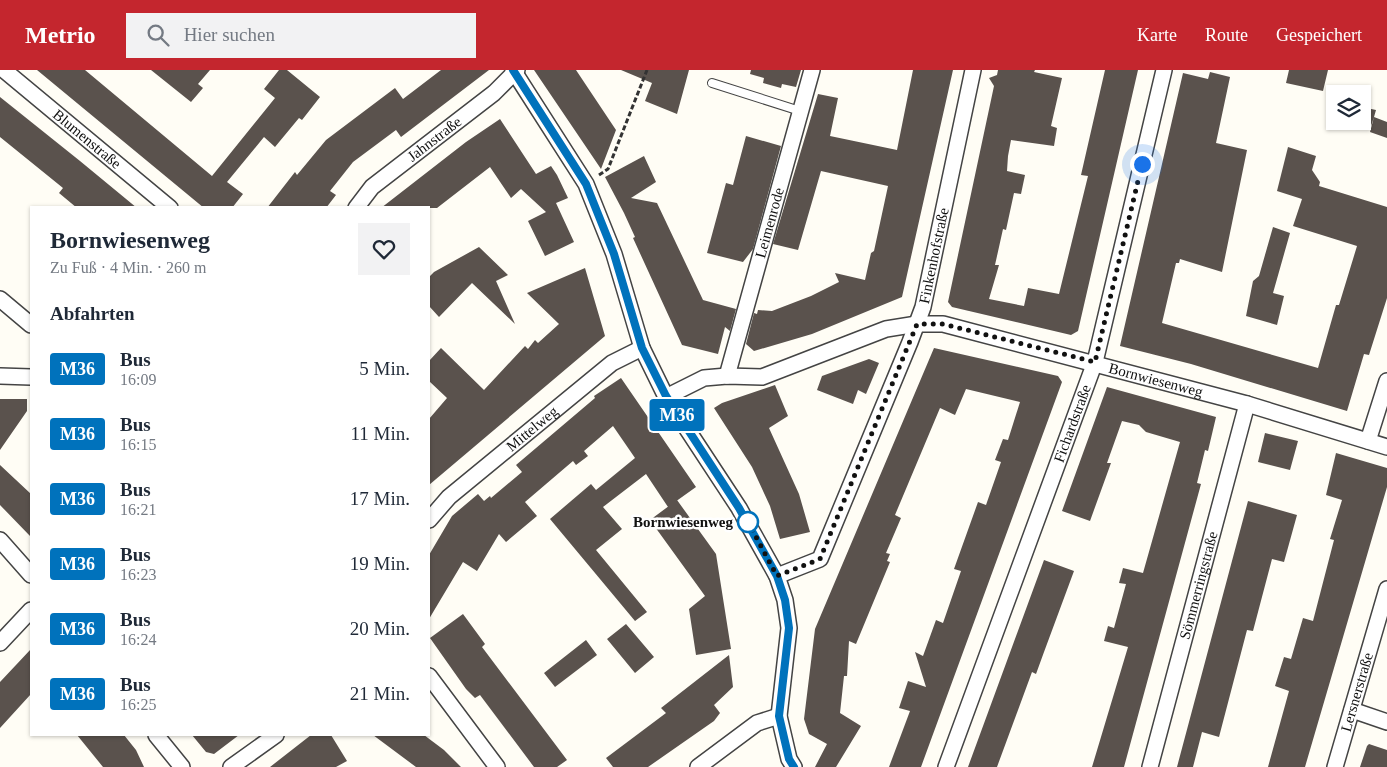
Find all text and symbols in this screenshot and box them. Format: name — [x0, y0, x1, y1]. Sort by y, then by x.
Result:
search box — [126, 13, 476, 58]
icon: search — [144, 21, 172, 49]
text: Metrio — [25, 22, 96, 48]
text: Hier suchen — [184, 24, 275, 45]
text: Karte — [1137, 25, 1177, 45]
text: Route — [1205, 25, 1248, 45]
text: Gespeichert — [1276, 25, 1362, 45]
map controls — [1326, 85, 1371, 130]
button: layers — [1326, 85, 1371, 130]
street label: Blumenstraße — [50, 106, 124, 172]
street label: Jahnstraße — [404, 113, 465, 165]
your location — [1130, 152, 1155, 177]
street label: Leimenrode — [752, 185, 787, 260]
street label: Finkenhofstraße — [916, 206, 952, 305]
button: heart — [358, 223, 410, 275]
text: Bornwiesenweg — [50, 227, 210, 253]
text: Zu Fuß · 4 Min. · 260 m — [50, 259, 206, 276]
text: Abfahrten — [50, 303, 134, 324]
text: Bus — [120, 349, 151, 370]
text: 5 Min. — [359, 358, 410, 379]
text: M36 — [60, 359, 95, 379]
street label: Bornwiesenweg — [1107, 360, 1205, 400]
text: 16:09 — [120, 371, 156, 388]
street label: Fichardstraße — [1051, 382, 1094, 465]
line badge: M36 — [648, 399, 706, 431]
street label: Mittelweg — [503, 403, 561, 454]
text: M36 — [660, 405, 695, 425]
text: Bus — [120, 414, 151, 435]
text: 11 Min. — [351, 423, 410, 444]
text: M36 — [60, 424, 95, 444]
text: 16:15 — [120, 436, 156, 453]
text: Bus — [120, 479, 151, 500]
text: 17 Min. — [350, 488, 410, 509]
text: M36 — [60, 489, 95, 509]
text: 16:21 — [120, 501, 156, 518]
marker: Bornwiesenweg — [737, 511, 759, 533]
place label: Bornwiesenweg — [633, 514, 733, 530]
street label: Sömmerringstraße — [1176, 529, 1221, 641]
text: Bus — [120, 544, 151, 565]
text: 19 Min. — [350, 553, 410, 574]
text: M36 — [60, 554, 95, 574]
text: 16:23 — [120, 566, 156, 583]
text: Bus — [120, 609, 151, 630]
text: 20 Min. — [350, 618, 410, 639]
text: M36 — [60, 619, 95, 639]
text: 16:24 — [120, 631, 156, 648]
street label: Lersnerstraße — [1338, 650, 1376, 734]
text: Bus — [120, 674, 151, 695]
text: 21 Min. — [350, 683, 410, 704]
text: M36 — [60, 684, 95, 704]
text: 16:25 — [120, 696, 156, 713]

